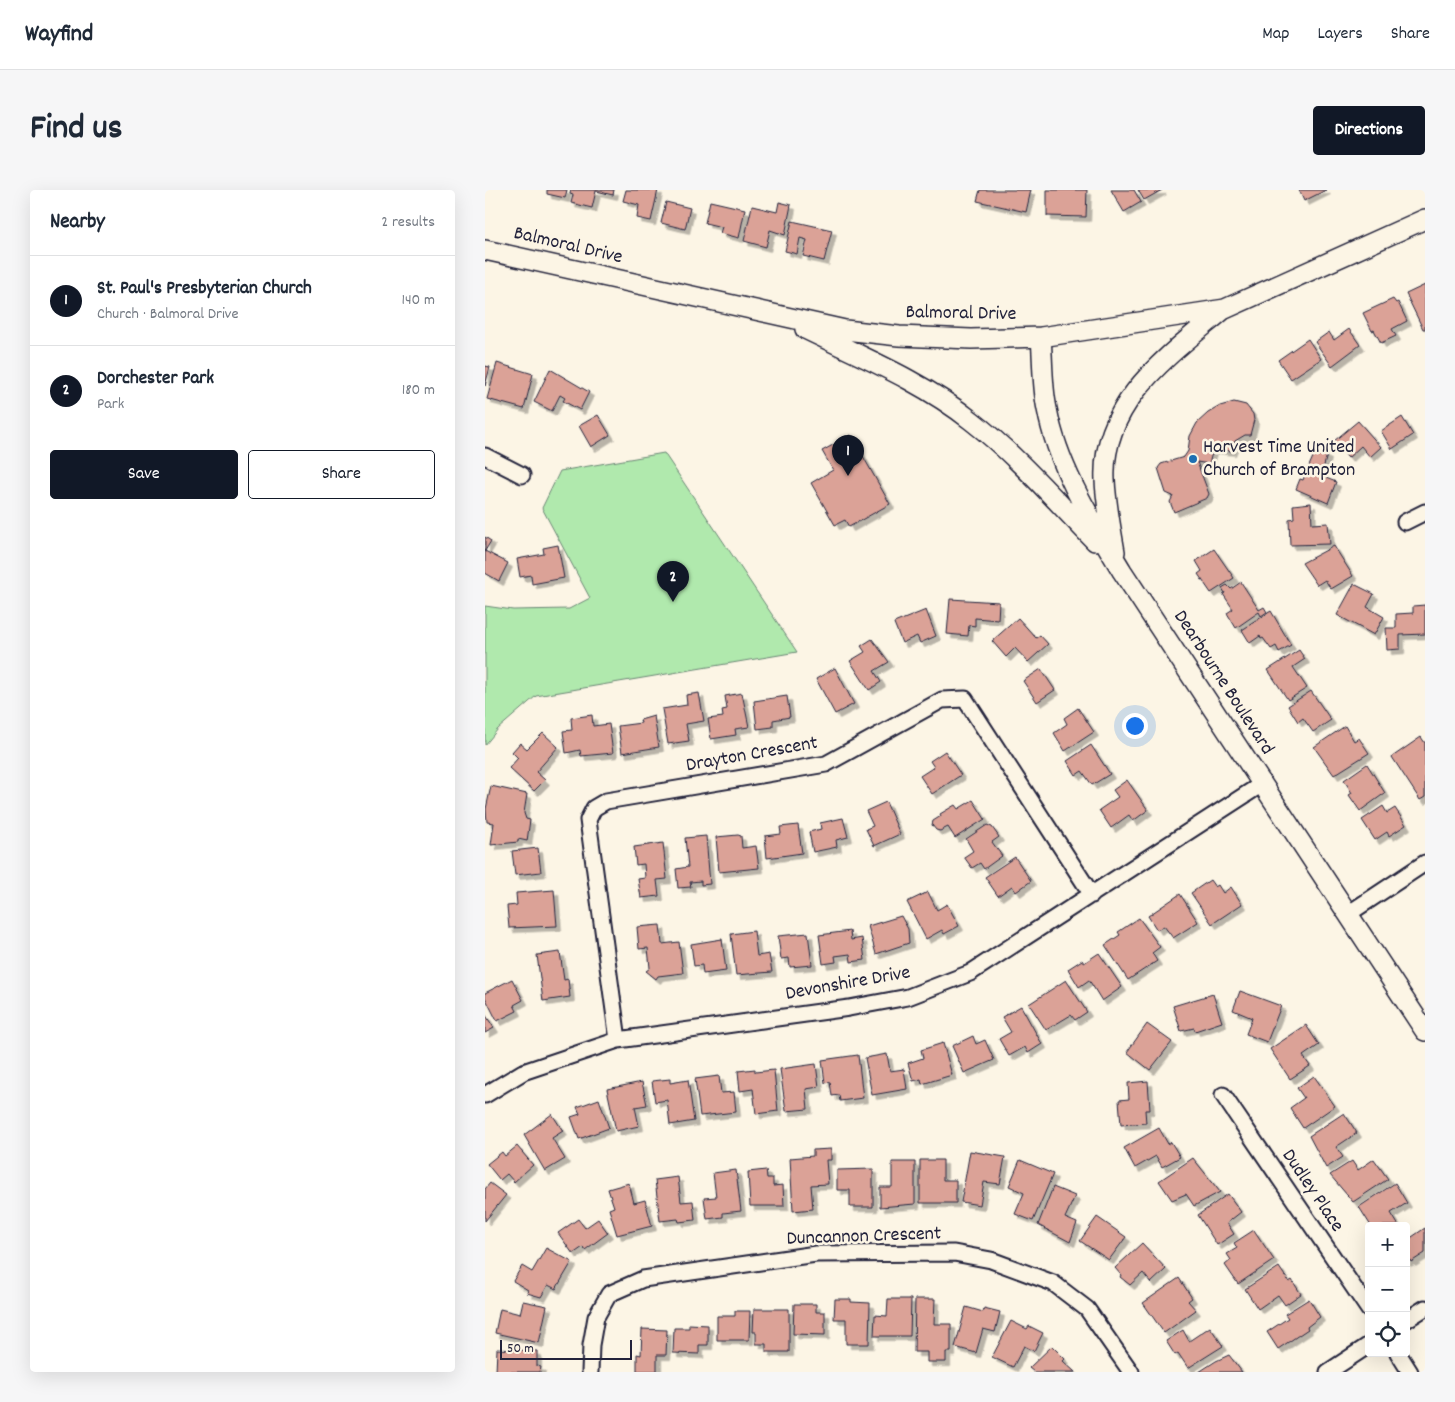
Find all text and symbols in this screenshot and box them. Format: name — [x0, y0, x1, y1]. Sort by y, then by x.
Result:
text: Wayfind — [25, 18, 93, 52]
text: Map — [1262, 22, 1289, 47]
text: Layers — [1317, 22, 1363, 47]
text: Share — [1391, 22, 1430, 47]
text: Find us — [30, 105, 122, 155]
button: Directions — [1313, 106, 1425, 155]
text: Nearby — [50, 208, 105, 238]
text: 2 results — [381, 211, 435, 234]
street label: Balmoral Drive — [511, 220, 625, 272]
text: St. Paul's Presbyterian Church — [97, 276, 312, 303]
text: 1 — [64, 289, 68, 312]
text: 140 m — [401, 289, 435, 312]
street label: Balmoral Drive — [905, 299, 1017, 329]
text: Church · Balmoral Drive — [97, 303, 239, 326]
text: Dorchester Park — [97, 366, 214, 393]
text: 2 — [63, 379, 70, 402]
text: 180 m — [402, 379, 435, 402]
text: Park — [97, 393, 124, 416]
place label: Harvest Time United Church of Brampton — [1203, 434, 1355, 485]
pin: 1 — [832, 435, 864, 476]
button: Save — [50, 450, 238, 499]
button: Share — [248, 450, 435, 499]
marker: Harvest Time United Church of Brampton — [1187, 453, 1199, 465]
pin: 2 — [657, 561, 689, 602]
street label: Dearbourne Boulevard — [1166, 605, 1280, 761]
your location — [1122, 713, 1148, 739]
street label: Drayton Crescent — [684, 730, 820, 780]
street label: Devonshire Drive — [783, 959, 913, 1009]
street label: Dudley Place — [1274, 1144, 1350, 1238]
street label: Duncannon Crescent — [786, 1220, 942, 1254]
map controls — [1365, 1222, 1410, 1357]
button: + — [1365, 1222, 1410, 1267]
button: − — [1365, 1267, 1410, 1312]
button: locate — [1365, 1312, 1410, 1357]
scale bar — [500, 1337, 633, 1360]
text: 50 m — [507, 1339, 534, 1359]

